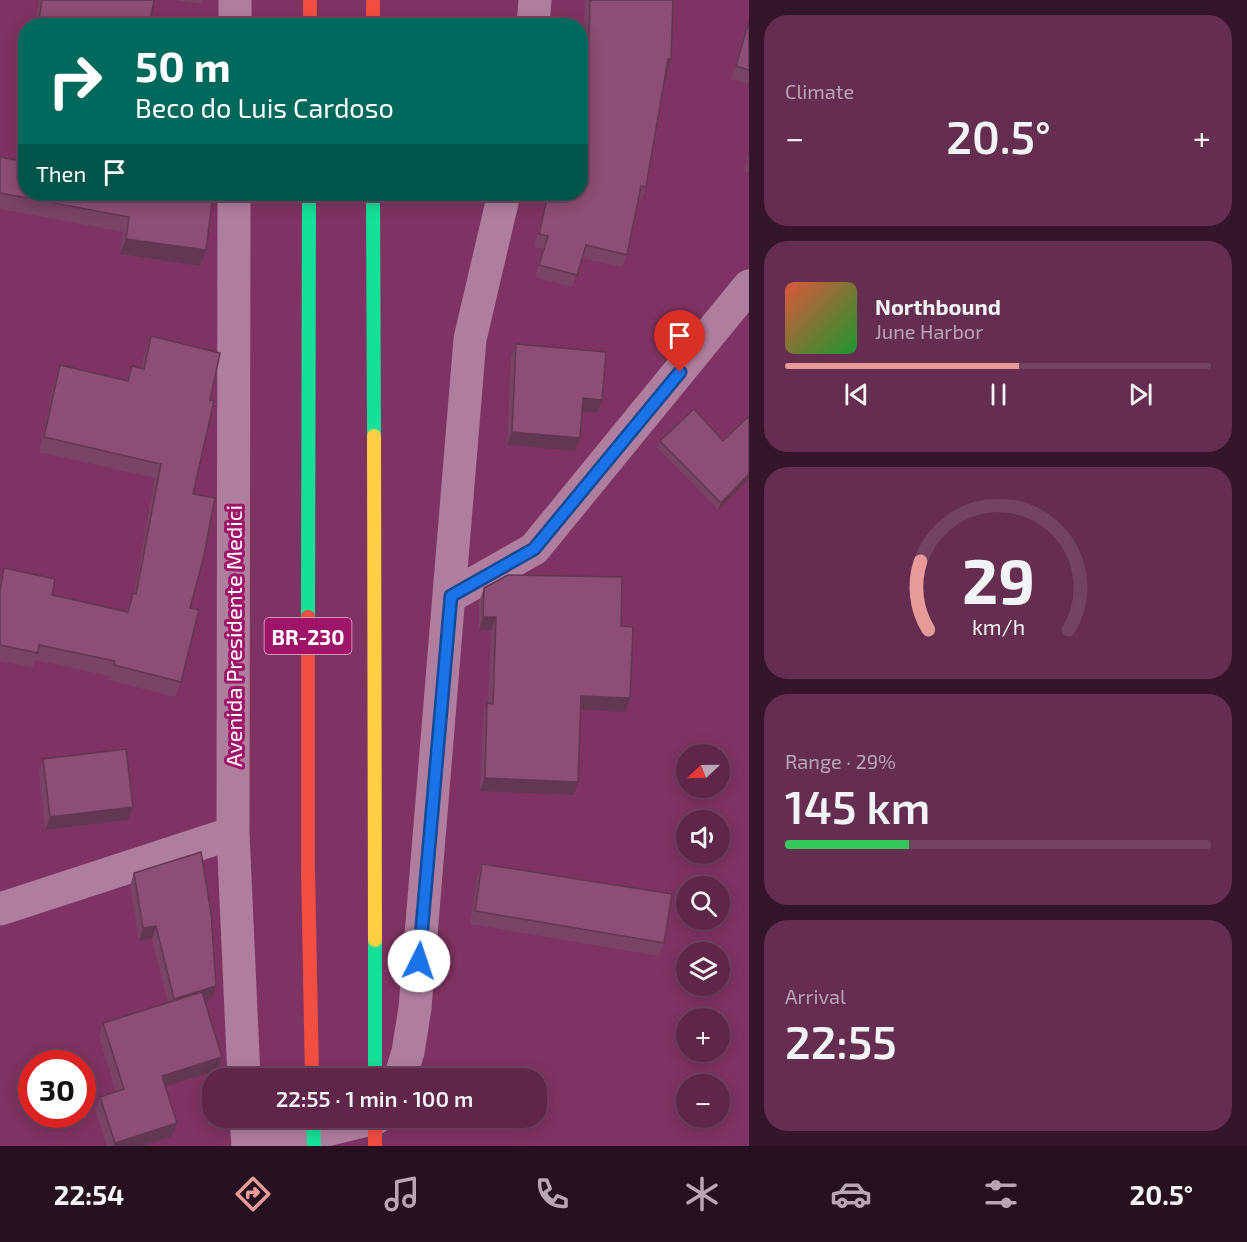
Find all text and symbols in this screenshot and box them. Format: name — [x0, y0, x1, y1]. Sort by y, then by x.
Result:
text: 50 m — [135, 40, 231, 90]
icon: right — [36, 42, 114, 120]
text: Climate — [785, 79, 854, 103]
text: Beco do Luis Cardoso — [135, 91, 394, 123]
text: 20.5° — [946, 109, 1051, 163]
text: − — [785, 117, 804, 157]
text: + — [1193, 117, 1211, 157]
icon: arrive — [98, 156, 131, 189]
text: Then — [36, 160, 86, 186]
text: Northbound — [875, 293, 1001, 319]
pin — [654, 310, 705, 372]
icon: arrive — [663, 319, 696, 352]
text: June Harbor — [875, 319, 983, 343]
icon: previous — [840, 378, 873, 411]
icon: pause — [982, 378, 1015, 411]
icon: next — [1124, 378, 1157, 411]
street label: Avenida Presidente Medici — [220, 505, 246, 767]
text: 29 — [961, 542, 1035, 617]
text: km/h — [971, 614, 1025, 639]
road number: BR-230 — [264, 618, 352, 654]
north arrow — [676, 744, 730, 798]
map controls — [676, 744, 730, 1128]
text: Range · 29% — [785, 749, 896, 773]
text: 145 km — [785, 779, 930, 833]
button: sound — [676, 810, 730, 864]
button: search — [676, 876, 730, 930]
position arrow — [387, 929, 451, 993]
button: layers — [676, 942, 730, 996]
text: Arrival — [785, 984, 846, 1008]
button: + — [676, 1008, 730, 1062]
text: 22:55 — [785, 1014, 897, 1068]
speed limit sign: 30 — [18, 1050, 96, 1128]
button: − — [676, 1074, 730, 1128]
text: 22:55 · 1 min · 100 m — [276, 1085, 473, 1111]
icon: directions — [232, 1173, 274, 1215]
icon: music — [381, 1173, 423, 1215]
icon: phone — [531, 1173, 573, 1215]
icon: climate — [681, 1173, 723, 1215]
icon: car — [830, 1173, 872, 1215]
icon: filters — [980, 1173, 1022, 1215]
text: 22:54 — [54, 1178, 124, 1210]
text: 20.5° — [1130, 1178, 1193, 1210]

